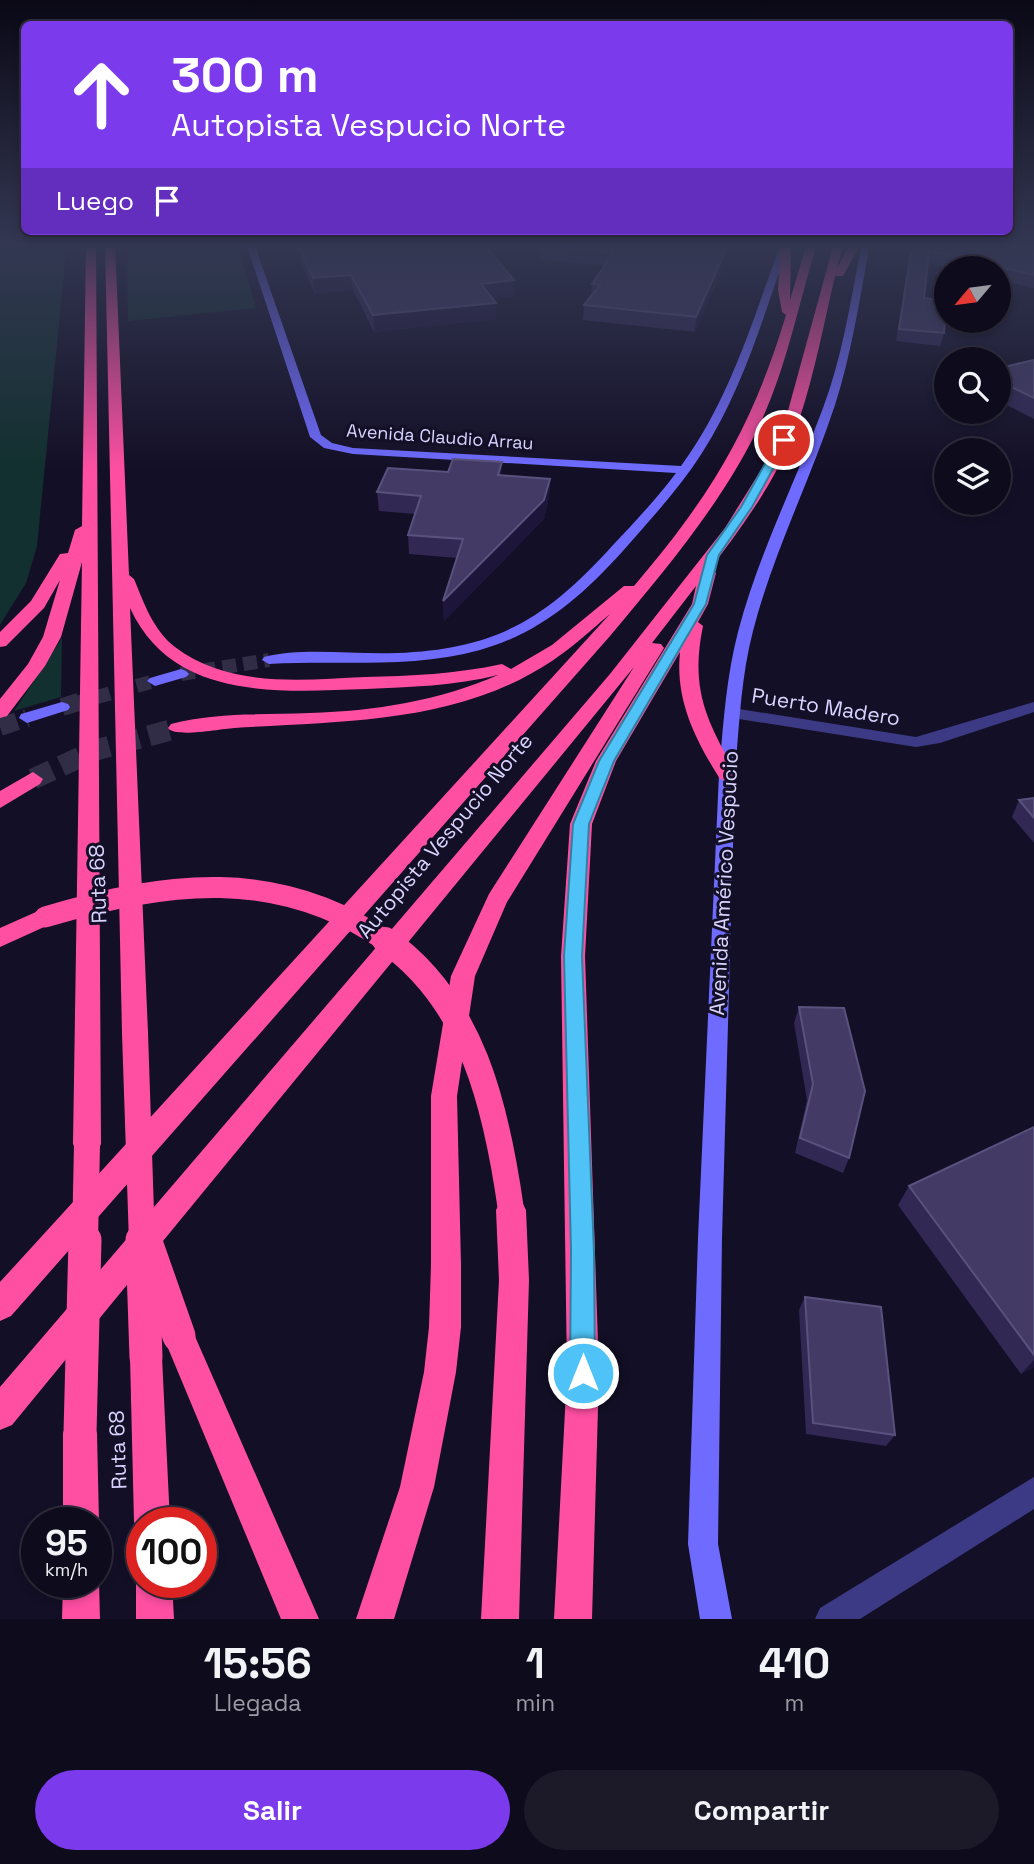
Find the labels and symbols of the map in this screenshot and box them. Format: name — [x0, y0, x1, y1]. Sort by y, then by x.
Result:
north arrow — [934, 256, 1012, 332]
pin — [754, 410, 814, 470]
street label: Avenida Claudio Arrau — [346, 418, 534, 455]
street label: Puerto Madero — [750, 681, 902, 732]
street label: Autopista Vespucio Norte — [351, 728, 538, 944]
street label: Avenida Américo Vespucio — [703, 750, 744, 1016]
street label: Ruta 68 — [83, 844, 112, 924]
position arrow — [546, 1336, 620, 1410]
street label: Ruta 68 — [103, 1410, 132, 1490]
speed limit sign: 100 — [126, 1507, 217, 1598]

